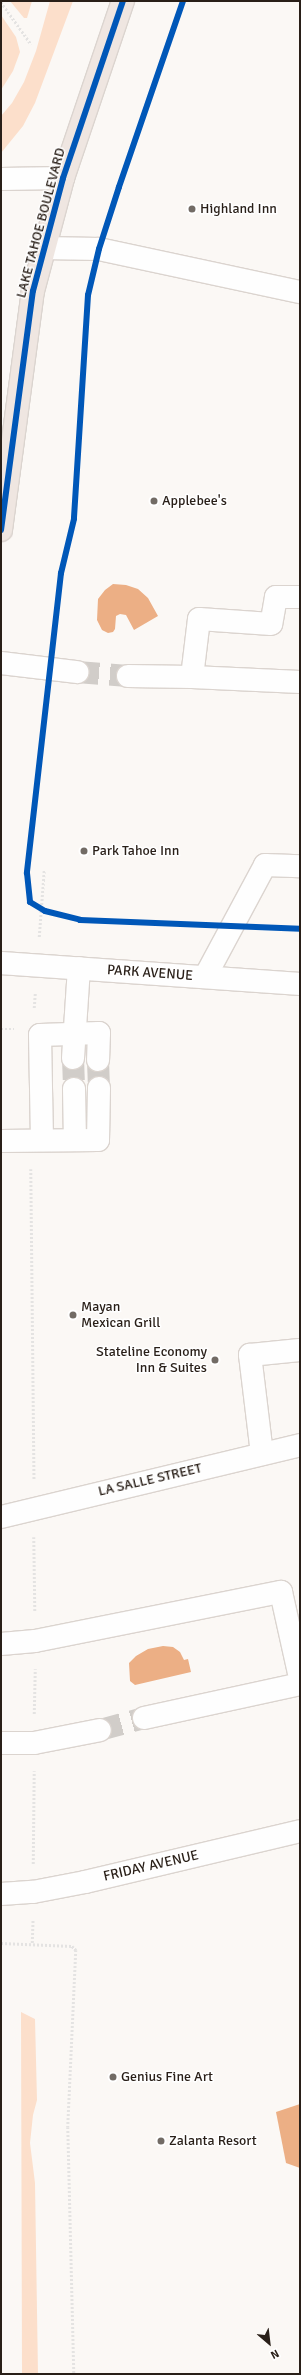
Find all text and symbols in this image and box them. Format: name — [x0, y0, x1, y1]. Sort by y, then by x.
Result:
street label: LAKE TAHOE BOULEVARD — [13, 146, 69, 300]
place label: Highland Inn — [200, 201, 277, 217]
marker: Highland Inn — [187, 204, 197, 214]
place label: Applebee's — [162, 493, 227, 509]
marker: Applebee's — [149, 496, 159, 506]
place label: Park Tahoe Inn — [92, 843, 179, 859]
marker: Park Tahoe Inn — [79, 846, 89, 856]
street label: PARK AVENUE — [106, 962, 194, 984]
place label: Mayan Mexican Grill — [81, 1299, 160, 1332]
marker: Mayan Mexican Grill — [68, 1310, 78, 1320]
place label: Stateline Economy Inn & Suites — [96, 1344, 207, 1376]
marker: Stateline Economy Inn & Suites — [210, 1355, 220, 1365]
street label: LA SALLE STREET — [97, 1460, 203, 1500]
street label: FRIDAY AVENUE — [102, 1847, 200, 1885]
place label: Genius Fine Art — [121, 2069, 213, 2085]
marker: Genius Fine Art — [108, 2072, 118, 2082]
place label: Zalanta Resort — [169, 2133, 257, 2149]
marker: Zalanta Resort — [156, 2136, 166, 2146]
north arrow — [249, 2323, 289, 2363]
text: N — [268, 2347, 281, 2362]

